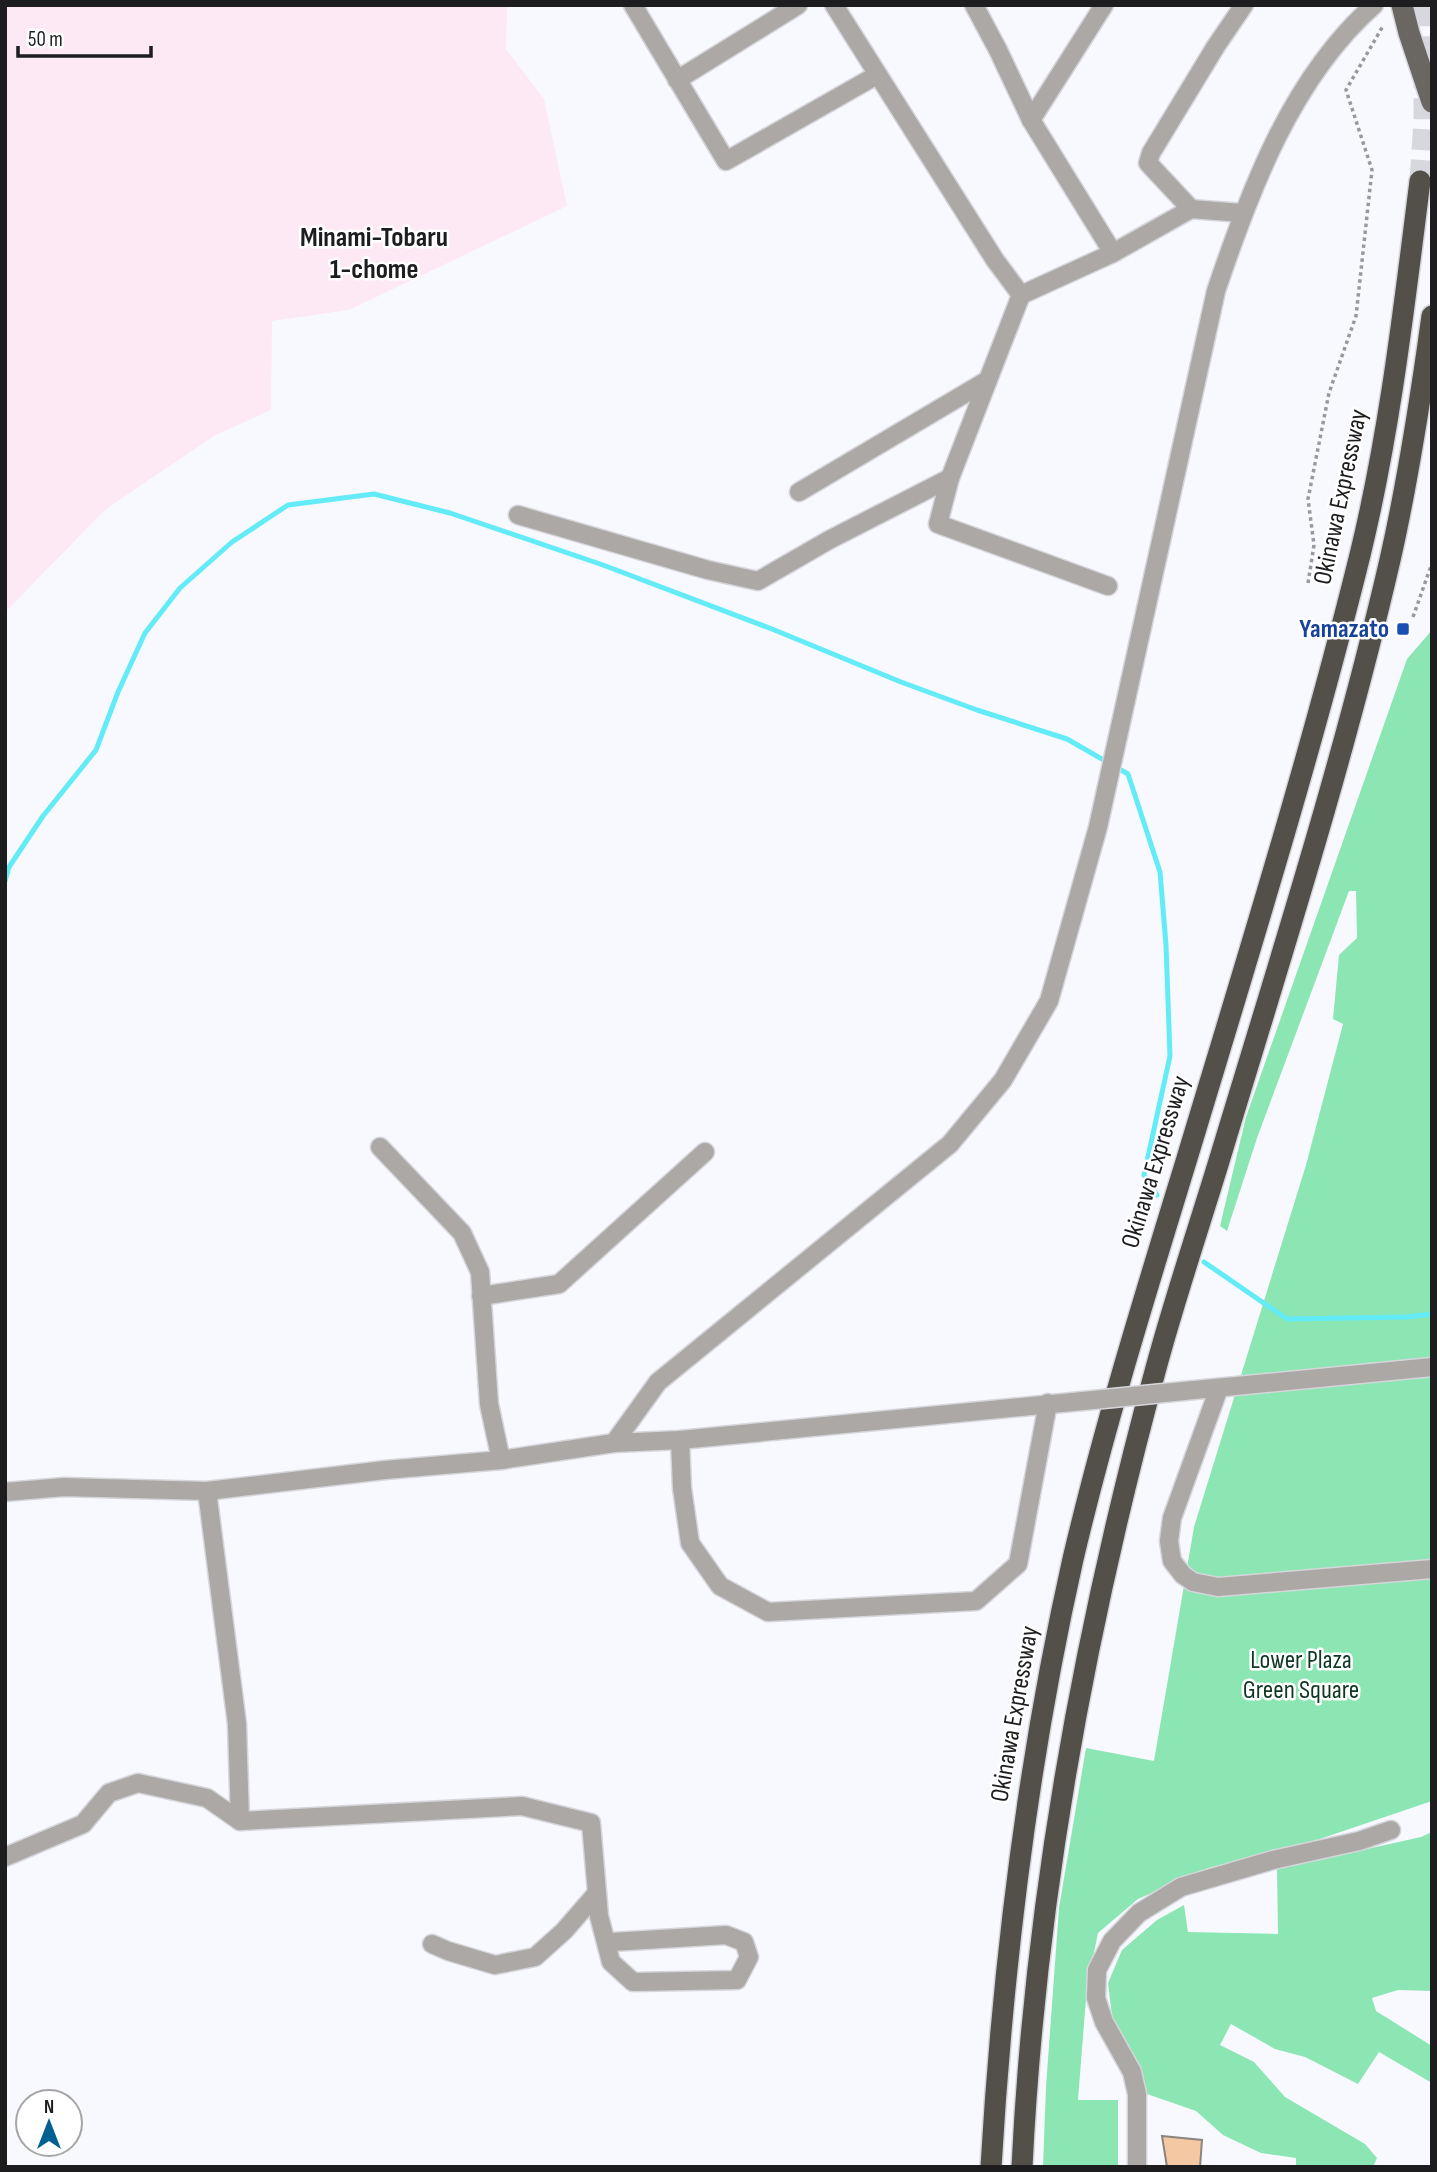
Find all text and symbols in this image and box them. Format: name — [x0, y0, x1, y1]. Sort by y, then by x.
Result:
scale bar — [18, 14, 150, 58]
text: 50 m — [28, 27, 63, 52]
district label: Minami-Tobaru 1-chome — [300, 221, 448, 286]
street label: Okinawa Expressway — [1307, 407, 1375, 587]
place label: Yamazato — [1299, 614, 1389, 645]
marker: Yamazato — [1395, 621, 1411, 637]
street label: Okinawa Expressway — [1115, 1072, 1197, 1252]
street label: Okinawa Expressway — [984, 1624, 1046, 1804]
park label: Lower Plaza Green Square — [1243, 1645, 1359, 1706]
north arrow — [14, 2088, 84, 2158]
text: N — [44, 2096, 54, 2119]

